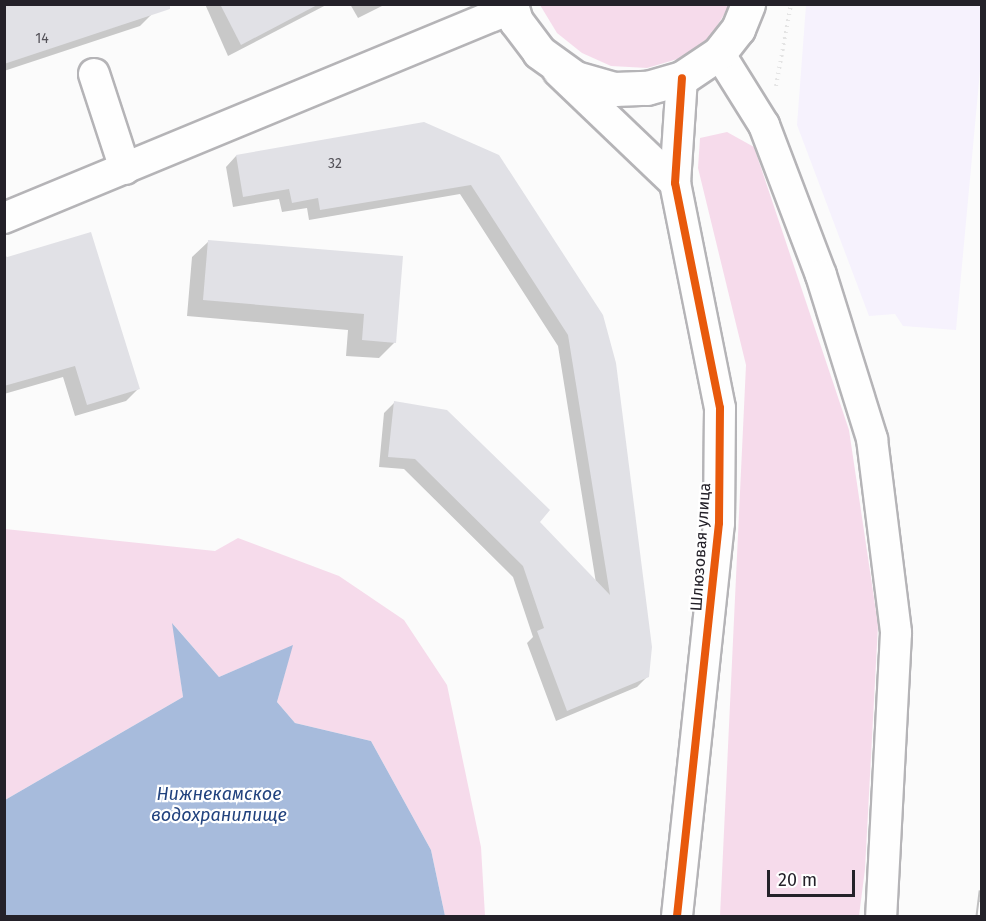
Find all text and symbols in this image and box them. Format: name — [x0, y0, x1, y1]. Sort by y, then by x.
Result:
house number: 14 — [35, 31, 49, 47]
house number: 32 — [328, 156, 342, 172]
street label: Шлюзовая улица — [687, 482, 715, 612]
water label: Нижнекамское водохранилище — [151, 784, 287, 826]
scale bar — [770, 858, 858, 896]
text: 20 m — [778, 869, 817, 891]

